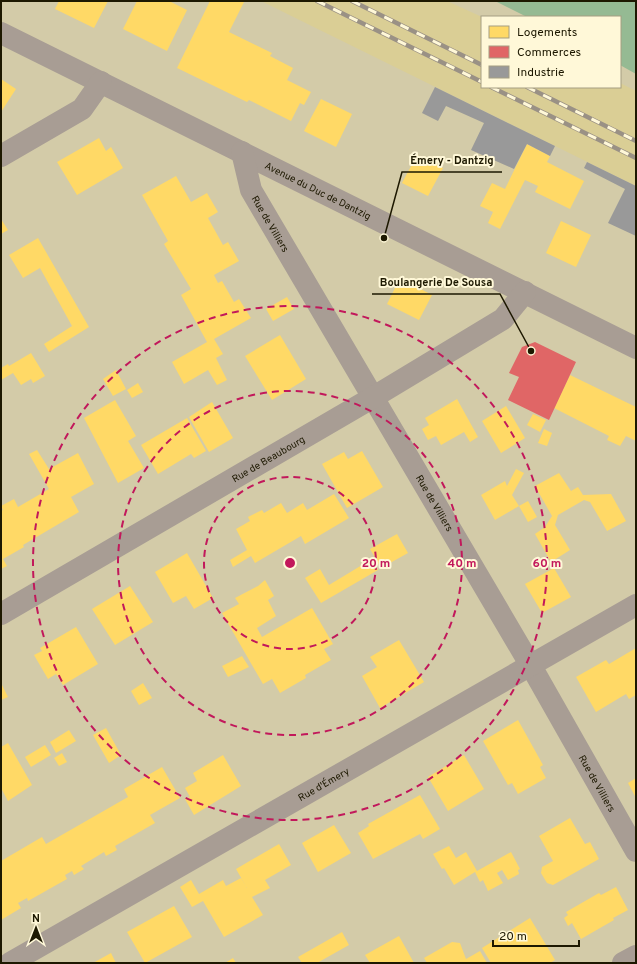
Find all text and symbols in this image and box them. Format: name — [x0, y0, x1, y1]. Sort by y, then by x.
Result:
legend — [481, 16, 621, 88]
text: Logements — [517, 25, 577, 41]
text: Commerces — [517, 45, 581, 61]
text: Industrie — [517, 65, 565, 81]
callout: Émery - Dantzig — [402, 149, 502, 172]
text: Émery - Dantzig — [410, 153, 494, 168]
street label: Avenue du Duc de Dantzig — [262, 160, 373, 224]
street label: Rue de Villiers — [248, 194, 291, 255]
callout: Boulangerie De Sousa — [372, 271, 500, 294]
text: Boulangerie De Sousa — [380, 276, 492, 290]
street label: Rue de Beaubourg — [230, 433, 308, 486]
street label: Rue de Villiers — [412, 473, 456, 535]
centre of rings — [283, 556, 297, 570]
text: 20 m — [362, 556, 390, 572]
text: 40 m — [447, 556, 477, 572]
text: 60 m — [533, 556, 561, 572]
street label: Rue de Villiers — [575, 753, 618, 815]
street label: Rue d'Émery — [296, 765, 352, 805]
north arrow — [16, 908, 56, 948]
text: N — [32, 912, 40, 926]
scale bar — [493, 922, 579, 948]
text: 20 m — [499, 929, 527, 945]

